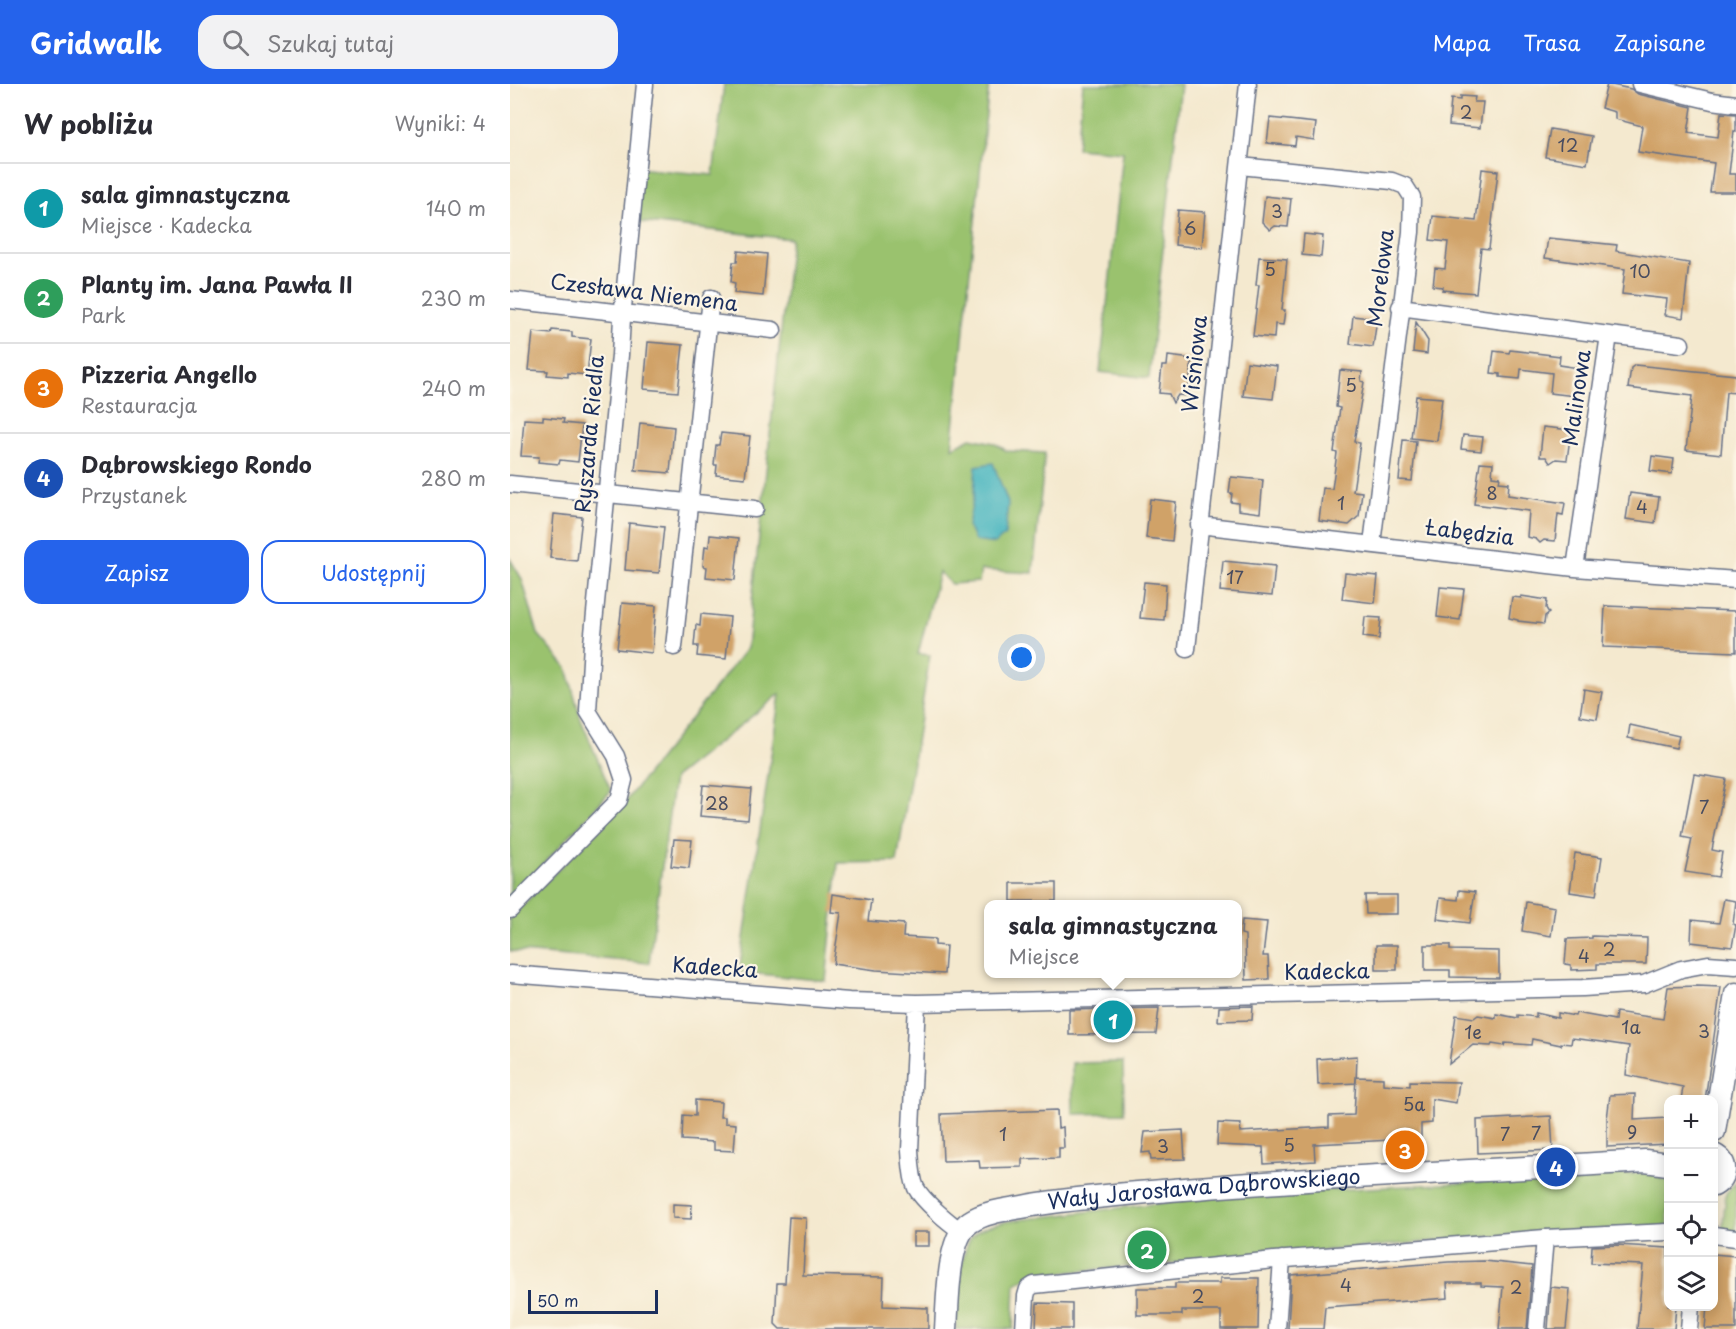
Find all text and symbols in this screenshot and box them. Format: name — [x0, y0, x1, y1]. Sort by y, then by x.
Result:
search box — [198, 15, 618, 69]
text: Gridwalk — [30, 21, 162, 64]
icon: search — [219, 26, 252, 59]
text: Szukaj tutaj — [267, 26, 394, 59]
text: Mapa — [1433, 26, 1490, 58]
text: Trasa — [1523, 26, 1580, 58]
text: Zapisane — [1613, 26, 1706, 58]
house number: 2 — [1460, 98, 1472, 125]
text: W pobliżu — [24, 104, 153, 143]
text: Wyniki: 4 — [394, 108, 486, 138]
house number: 12 — [1558, 131, 1578, 158]
text: sala gimnastyczna — [81, 177, 290, 210]
text: 1 — [39, 193, 48, 223]
text: 140 m — [426, 193, 486, 223]
house number: 3 — [1271, 197, 1283, 224]
text: Miejsce · Kadecka — [81, 210, 252, 240]
house number: 6 — [1184, 214, 1196, 241]
street label: Morelowa — [1357, 227, 1401, 329]
house number: 5 — [1264, 255, 1276, 282]
house number: 10 — [1629, 257, 1651, 284]
street label: Czesława Niemena — [549, 264, 740, 318]
text: Planty im. Jana Pawła II — [81, 267, 352, 300]
text: 2 — [36, 283, 51, 313]
text: 230 m — [421, 283, 486, 313]
text: Park — [81, 300, 126, 330]
street label: Wiśniowa — [1172, 314, 1214, 414]
street label: Malinowa — [1552, 347, 1598, 448]
street label: Ryszarda Riedla — [565, 353, 611, 514]
text: Pizzeria Angello — [81, 357, 257, 390]
house number: 5 — [1345, 371, 1357, 398]
text: 3 — [37, 373, 50, 403]
text: 240 m — [421, 373, 486, 403]
text: Restauracja — [81, 390, 197, 420]
text: Dąbrowskiego Rondo — [81, 447, 312, 480]
text: 4 — [37, 463, 50, 493]
text: 280 m — [421, 463, 486, 493]
house number: 8 — [1486, 479, 1498, 506]
text: Przystanek — [81, 480, 187, 510]
house number: 1 — [1337, 489, 1345, 516]
house number: 4 — [1636, 493, 1648, 520]
street label: Łabędzia — [1423, 510, 1517, 552]
button: Zapisz — [24, 540, 249, 604]
button: Udostępnij — [261, 540, 486, 604]
house number: 17 — [1226, 563, 1244, 590]
your location — [1007, 643, 1036, 672]
house number: 28 — [705, 789, 729, 816]
house number: 7 — [1699, 793, 1709, 820]
popup — [984, 900, 1242, 978]
text: sala gimnastyczna — [1008, 908, 1218, 941]
house number: 2 — [1603, 935, 1615, 962]
text: Miejsce — [1008, 941, 1079, 971]
house number: 4 — [1578, 942, 1590, 969]
street label: Kadecka — [671, 947, 759, 985]
street label: Kadecka — [1284, 953, 1370, 987]
pin: 1 — [1094, 998, 1132, 1042]
house number: 1a — [1621, 1013, 1641, 1040]
house number: 3 — [1698, 1017, 1710, 1044]
house number: 1e — [1464, 1018, 1482, 1045]
house number: 5a — [1403, 1090, 1425, 1117]
map controls — [1664, 1095, 1718, 1311]
button: + — [1664, 1095, 1718, 1149]
house number: 9 — [1627, 1118, 1637, 1145]
house number: 7 — [1531, 1119, 1541, 1146]
house number: 1 — [999, 1120, 1007, 1147]
house number: 7 — [1500, 1120, 1510, 1147]
pin: 3 — [1386, 1128, 1424, 1172]
house number: 5 — [1283, 1131, 1295, 1158]
house number: 3 — [1157, 1132, 1169, 1159]
pin: 4 — [1536, 1144, 1576, 1190]
button: − — [1664, 1149, 1718, 1203]
street label: Wały Jarosława Dąbrowskiego — [1045, 1159, 1361, 1216]
button: locate — [1664, 1203, 1718, 1257]
pin: 2 — [1128, 1228, 1166, 1272]
button: layers — [1664, 1257, 1718, 1311]
house number: 4 — [1340, 1271, 1352, 1298]
house number: 2 — [1510, 1273, 1522, 1300]
house number: 2 — [1192, 1282, 1204, 1309]
scale bar — [528, 1287, 658, 1314]
text: 50 m — [537, 1288, 578, 1312]

